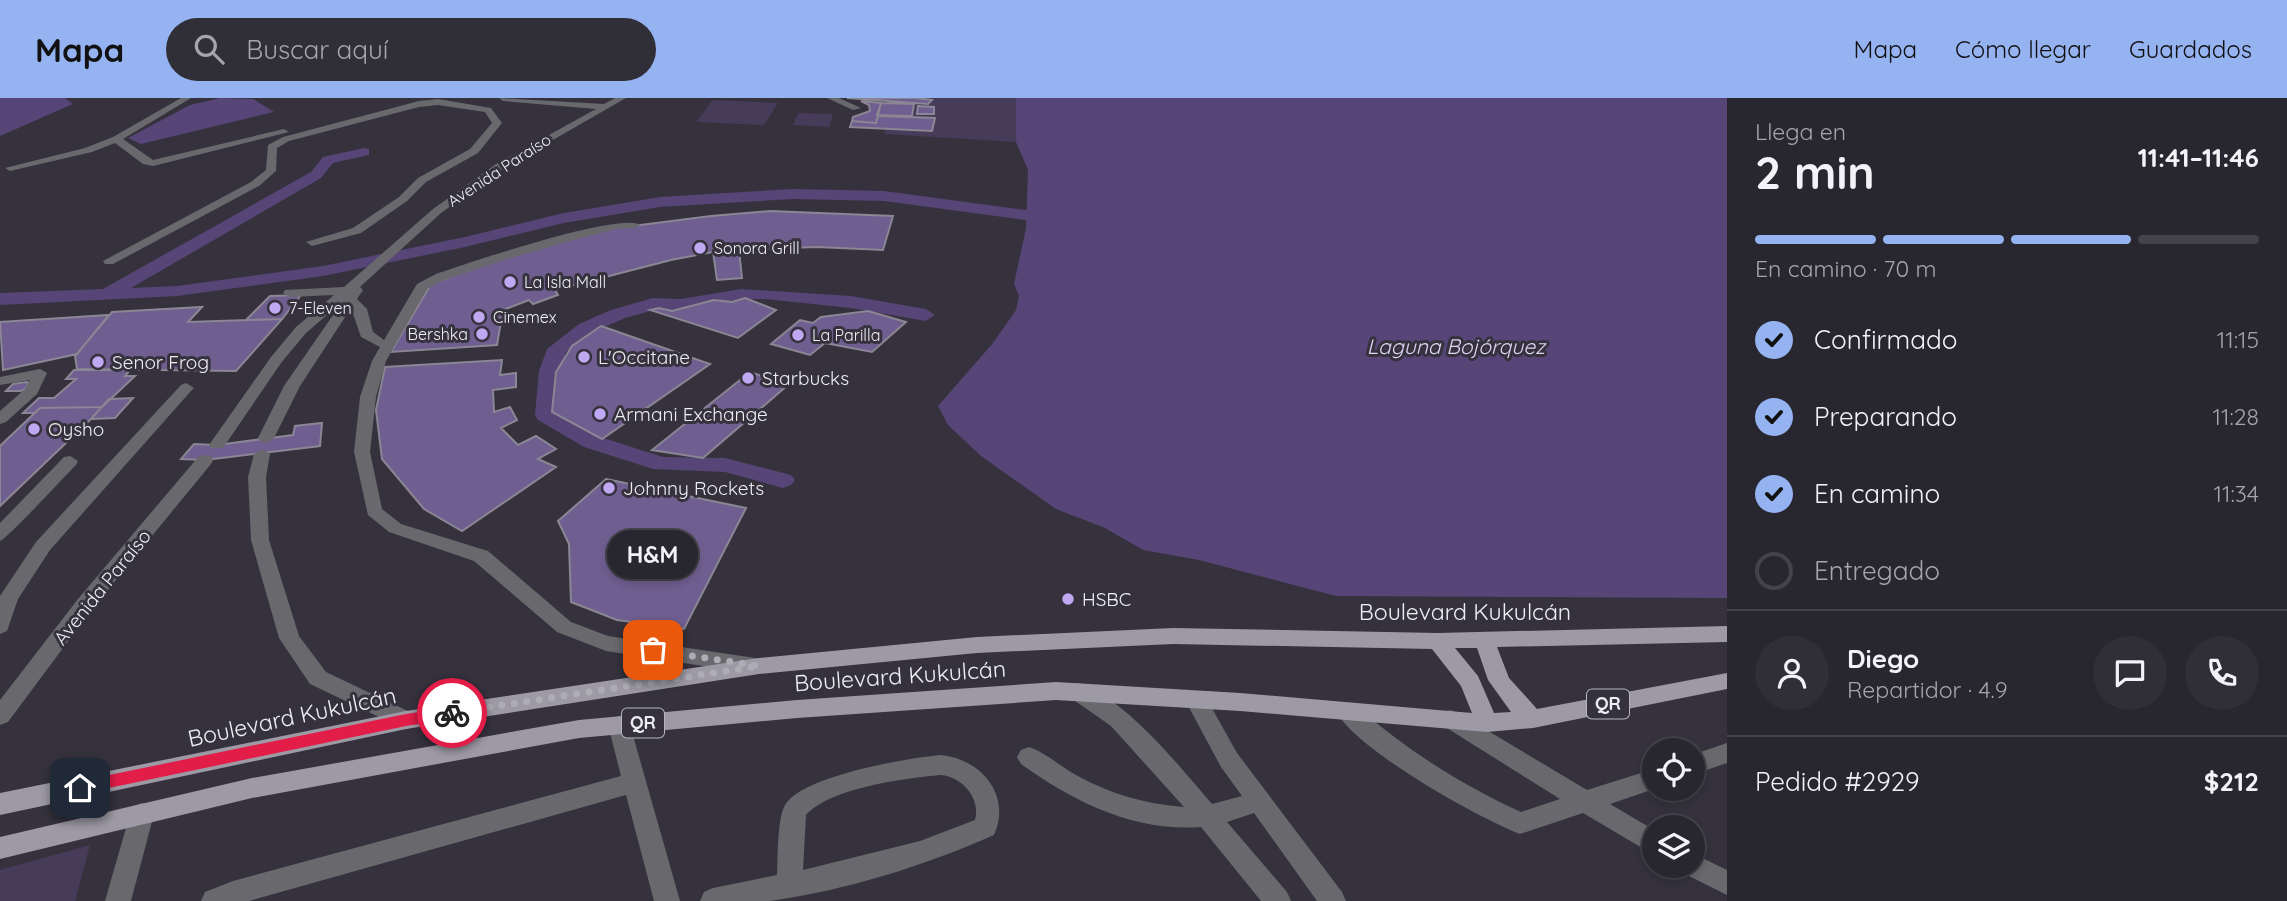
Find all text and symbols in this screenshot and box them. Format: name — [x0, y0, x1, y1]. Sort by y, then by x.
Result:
search box — [166, 18, 656, 81]
text: Mapa — [35, 29, 124, 70]
icon: search — [190, 30, 228, 68]
text: Buscar aquí — [246, 33, 388, 66]
text: Mapa — [1854, 34, 1917, 64]
text: Cómo llegar — [1955, 34, 2091, 64]
text: Guardados — [2129, 34, 2252, 64]
text: Llega en — [1755, 117, 1846, 146]
street label: Avenida Paraíso — [444, 129, 554, 211]
text: 11:41–11:46 — [2138, 141, 2259, 174]
text: 2 min — [1755, 143, 1875, 201]
place label: Sonora Grill — [714, 238, 800, 258]
marker: Sonora Grill — [692, 240, 708, 256]
text: En camino · 70 m — [1755, 254, 1936, 283]
place label: La Isla Mall — [524, 272, 606, 292]
marker: La Isla Mall — [502, 274, 518, 290]
place label: 7-Eleven — [289, 298, 352, 318]
marker: 7-Eleven — [267, 300, 283, 316]
place label: Cinemex — [493, 307, 557, 327]
marker: Cinemex — [471, 309, 487, 325]
icon: check — [1755, 321, 1793, 359]
text: Confirmado — [1814, 323, 1958, 356]
place label: Bershka — [408, 324, 468, 344]
place label: La Parilla — [812, 325, 880, 345]
text: 11:15 — [2217, 325, 2259, 354]
marker: Bershka — [474, 326, 490, 342]
marker: La Parilla — [790, 327, 806, 343]
water label: Laguna Bojórquez — [1367, 333, 1547, 359]
place label: L'Occitane — [598, 345, 690, 369]
marker: L'Occitane — [576, 349, 592, 365]
place label: Senor Frog — [112, 350, 209, 374]
marker: Senor Frog — [90, 354, 106, 370]
place label: Starbucks — [762, 366, 849, 390]
marker: Starbucks — [740, 370, 756, 386]
icon: check — [1755, 398, 1793, 436]
text: Preparando — [1814, 400, 1957, 433]
place label: Armani Exchange — [614, 402, 768, 426]
text: 11:28 — [2213, 402, 2259, 431]
marker: Armani Exchange — [592, 406, 608, 422]
place label: Oysho — [48, 417, 104, 441]
marker: Oysho — [26, 421, 42, 437]
icon: check — [1755, 475, 1793, 513]
place label: Johnny Rockets — [623, 476, 764, 500]
text: En camino — [1814, 477, 1940, 510]
text: 11:34 — [2214, 479, 2259, 508]
marker: Johnny Rockets — [601, 480, 617, 496]
street label: Avenida Paraíso — [48, 524, 156, 650]
callout: H&M — [608, 531, 698, 580]
text: H&M — [627, 540, 678, 569]
text: Entregado — [1814, 554, 1940, 587]
place label: HSBC — [1082, 587, 1131, 611]
marker: HSBC — [1060, 591, 1076, 607]
street label: Boulevard Kukulcán — [1359, 597, 1571, 626]
pin — [623, 620, 683, 680]
icon: bag — [634, 631, 672, 669]
button: person — [1755, 636, 1829, 710]
button: chat — [2093, 636, 2167, 710]
button: phone — [2185, 636, 2259, 710]
text: Diego — [1847, 642, 1919, 675]
street label: Boulevard Kukulcán — [793, 654, 1007, 697]
text: Repartidor · 4.9 — [1847, 675, 2008, 704]
courier — [417, 678, 487, 748]
street label: Boulevard Kukulcán — [185, 680, 399, 753]
road number: QR — [1587, 690, 1629, 718]
icon: bike — [433, 694, 471, 732]
road number: QR — [622, 708, 664, 738]
map controls — [1642, 738, 1705, 878]
button: locate — [1642, 738, 1705, 801]
pin — [50, 758, 110, 818]
text: Pedido #2929 — [1755, 765, 1920, 798]
text: $212 — [2204, 765, 2259, 798]
icon: home — [61, 769, 99, 807]
button: layers — [1642, 815, 1705, 878]

